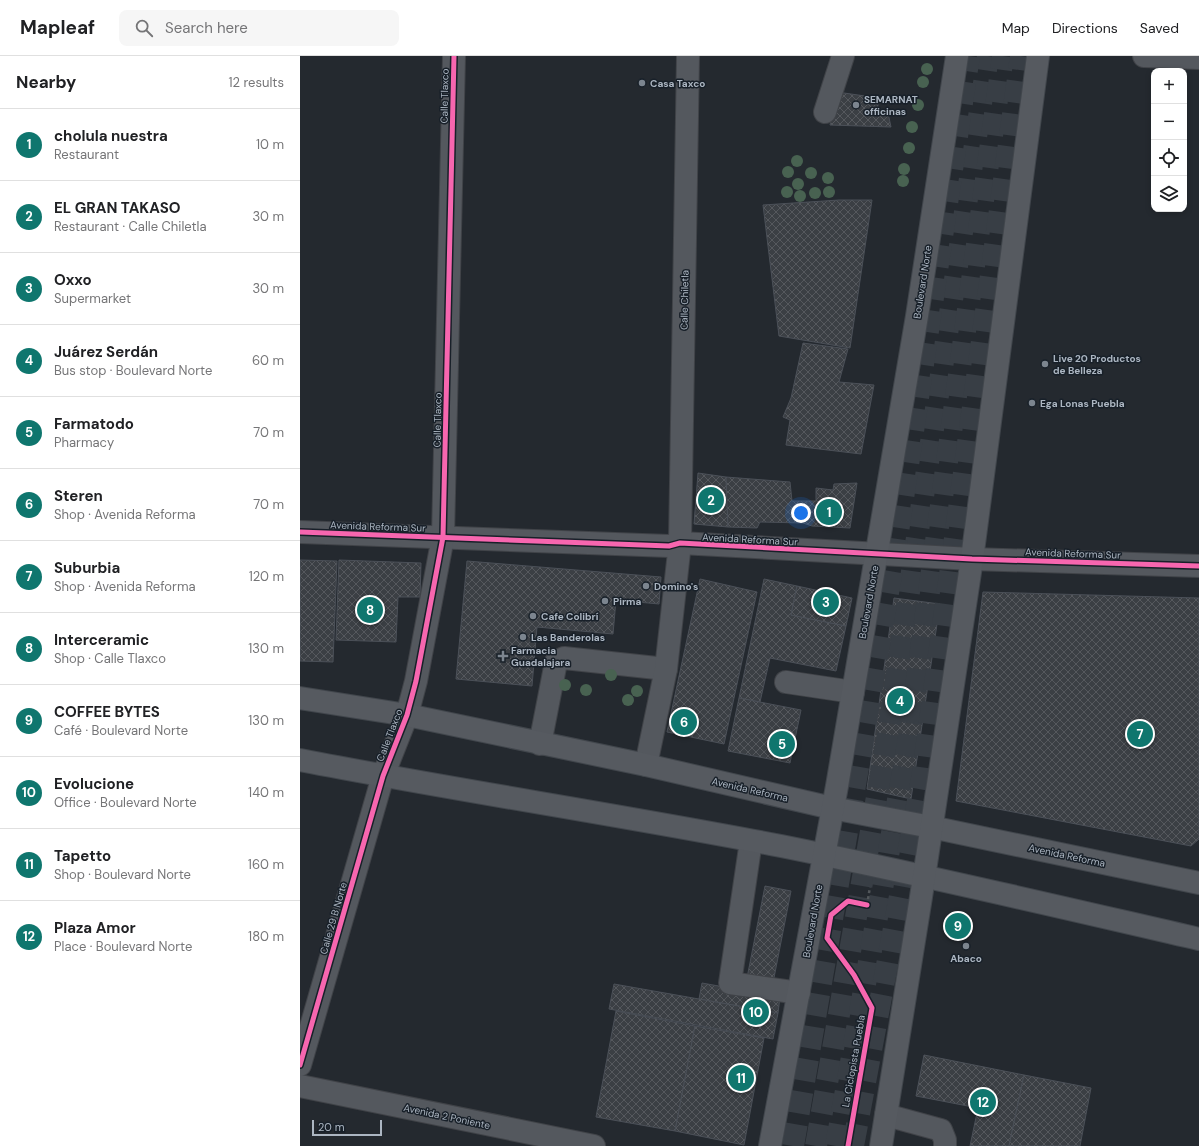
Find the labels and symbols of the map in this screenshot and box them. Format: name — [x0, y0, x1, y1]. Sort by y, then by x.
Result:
street label: Calle Tlaxco — [438, 68, 451, 124]
place label: Casa Taxco — [650, 77, 705, 90]
marker: Casa Taxco — [637, 78, 647, 88]
place label: SEMARNAT officinas — [864, 93, 918, 118]
marker: SEMARNAT officinas — [851, 100, 861, 110]
street label: Boulevard Norte — [910, 244, 935, 320]
street label: Calle Chiletla — [677, 270, 692, 330]
place label: Live 20 Productos de Belleza — [1053, 352, 1141, 377]
marker: Live 20 Productos de Belleza — [1040, 359, 1050, 369]
street label: Calle Tlaxco — [431, 392, 444, 448]
place label: Ega Lonas Puebla — [1040, 397, 1125, 410]
marker: Ega Lonas Puebla — [1027, 398, 1037, 408]
pin: 2 — [698, 485, 724, 515]
pin: 1 — [816, 497, 842, 527]
your location — [791, 503, 811, 523]
street label: Avenida Reforma Sur — [330, 518, 426, 535]
street label: Avenida Reforma Sur — [702, 531, 798, 549]
street label: Avenida Reforma Sur — [1025, 545, 1121, 562]
street label: Boulevard Norte — [856, 564, 881, 640]
place label: Domino's — [654, 580, 698, 593]
marker: Domino's — [641, 581, 651, 591]
pin: 3 — [813, 587, 839, 617]
pin: 8 — [357, 595, 383, 625]
place label: Pirma — [613, 595, 641, 608]
marker: Pirma — [600, 596, 610, 606]
place label: Cafe Colibrí — [541, 610, 599, 623]
marker: Cafe Colibrí — [528, 611, 538, 621]
place label: Las Banderolas — [531, 631, 605, 644]
marker: Las Banderolas — [518, 632, 528, 642]
place label: Farmacia Guadalajara — [511, 644, 570, 669]
marker: Farmacia Guadalajara — [498, 651, 508, 661]
pin: 4 — [887, 686, 913, 716]
street label: Calle Tlaxco — [374, 707, 405, 763]
pin: 6 — [671, 707, 697, 737]
pin: 7 — [1127, 719, 1153, 749]
pin: 5 — [769, 729, 795, 759]
street label: Avenida Reforma — [711, 774, 789, 805]
street label: Avenida Reforma — [1027, 841, 1106, 870]
street label: Calle 29 B Norte — [317, 880, 350, 956]
street label: Boulevard Norte — [800, 883, 825, 959]
pin: 9 — [945, 911, 971, 941]
marker: Abaco — [961, 941, 971, 951]
place label: Abaco — [950, 952, 982, 965]
pin: 10 — [743, 997, 769, 1027]
street label: La Ciclopista Puebla — [839, 1014, 868, 1108]
pin: 11 — [728, 1063, 754, 1093]
pin: 12 — [970, 1087, 996, 1117]
street label: Avenida 2 Poniente — [402, 1101, 492, 1132]
scale bar — [312, 1118, 382, 1137]

